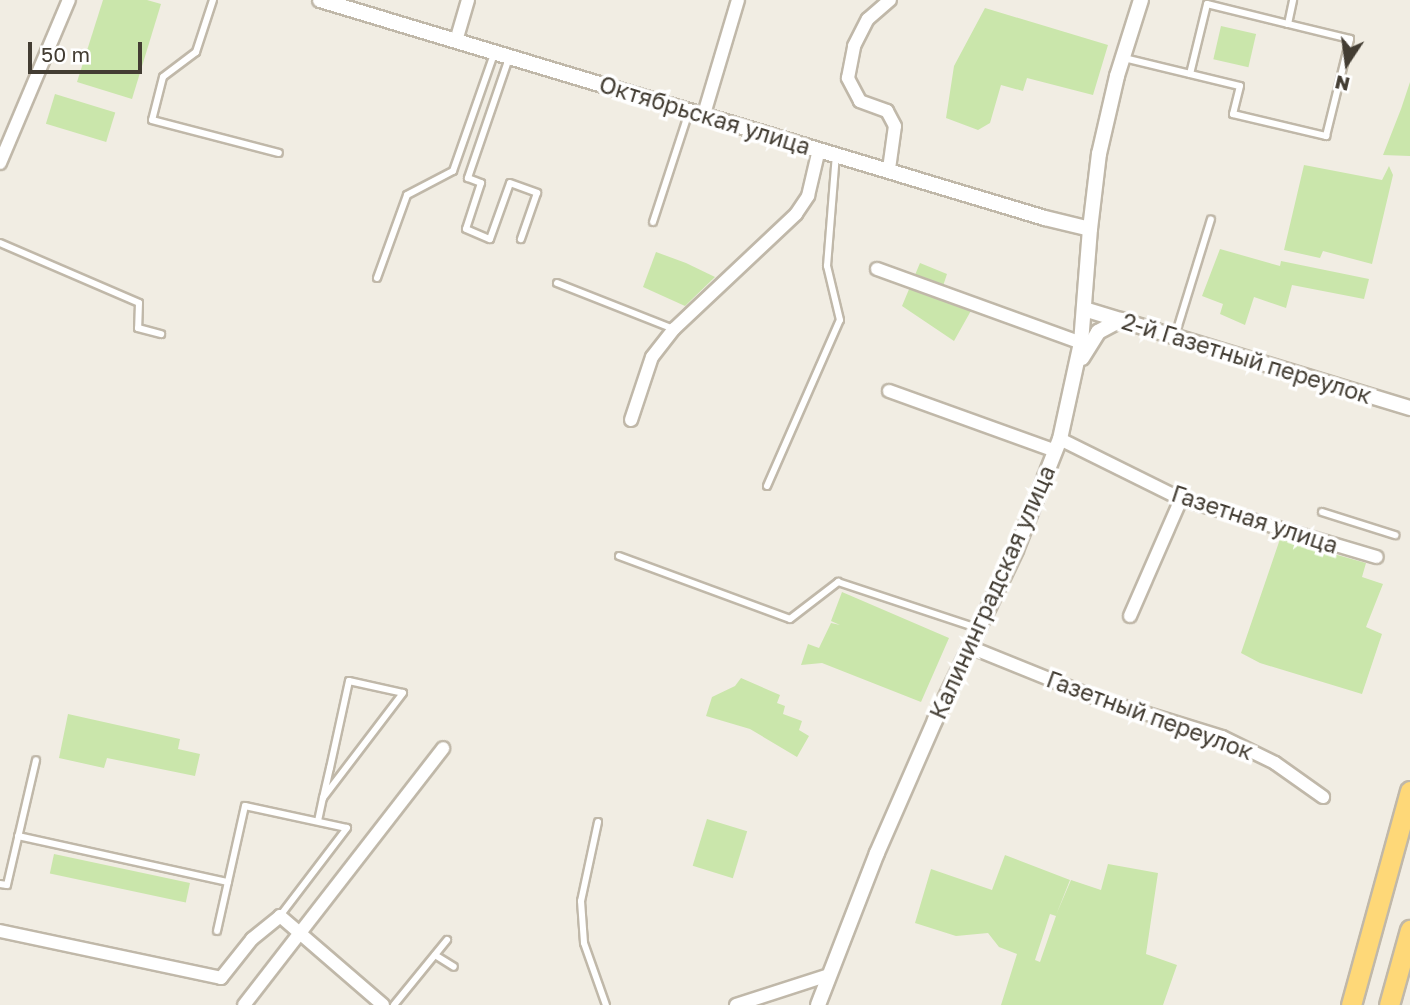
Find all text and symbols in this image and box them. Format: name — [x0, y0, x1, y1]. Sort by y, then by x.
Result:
scale bar — [32, 28, 145, 72]
north arrow — [1312, 28, 1382, 98]
text: 50 m — [41, 41, 90, 67]
street label: Октябрьская улица — [596, 70, 814, 160]
text: N — [1333, 71, 1352, 97]
street label: 2-й Газетный переулок — [1119, 307, 1375, 409]
street label: Калининградская улица — [923, 461, 1061, 723]
street label: Газетная улица — [1168, 479, 1342, 559]
street label: Газетный переулок — [1043, 665, 1257, 765]

